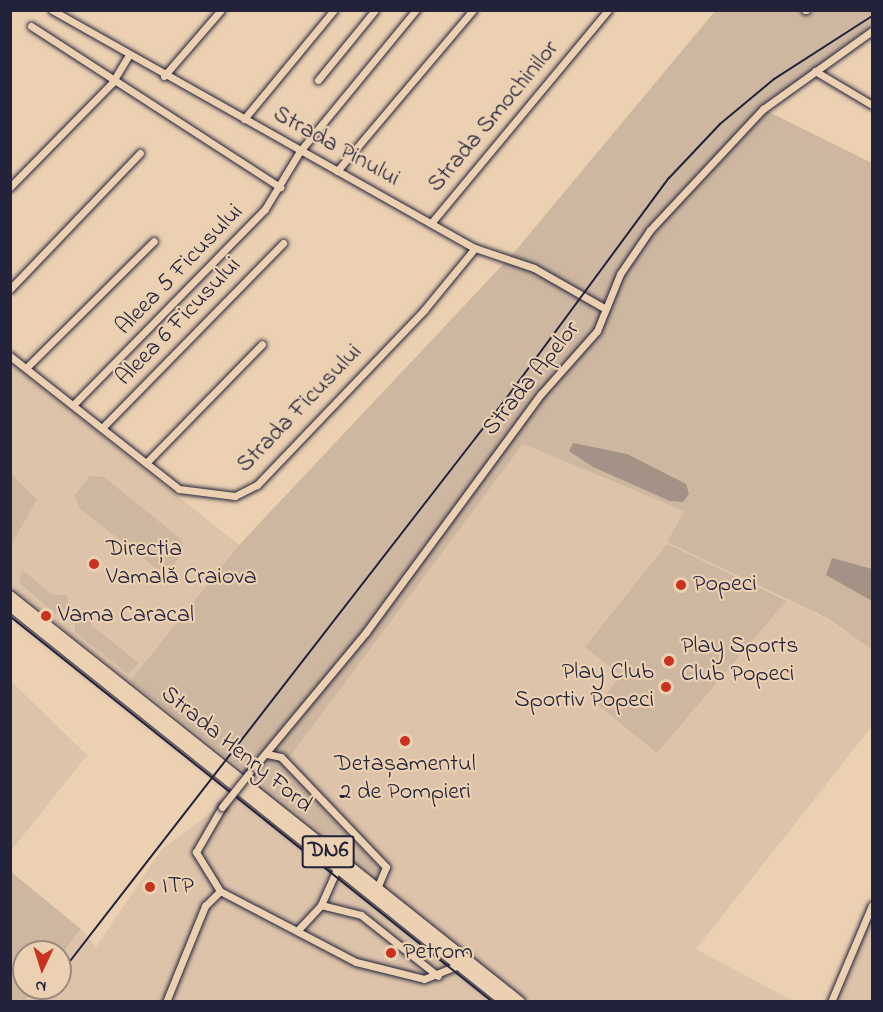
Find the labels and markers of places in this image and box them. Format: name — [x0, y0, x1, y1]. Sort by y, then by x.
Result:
place label: Direcția Vamală Craiova — [106, 536, 257, 592]
marker: Direcția Vamală Craiova — [87, 557, 101, 571]
place label: Popeci — [693, 571, 757, 599]
marker: Popeci — [674, 578, 688, 592]
place label: Vama Caracal — [58, 602, 194, 630]
marker: Vama Caracal — [39, 609, 53, 623]
place label: Play Sports Club Popeci — [681, 633, 798, 689]
marker: Play Sports Club Popeci — [662, 654, 676, 668]
place label: Play Club Sportiv Popeci — [514, 659, 654, 715]
marker: Play Club Sportiv Popeci — [659, 680, 673, 694]
marker: Detașamentul 2 de Pompieri — [398, 734, 412, 748]
place label: Detașamentul 2 de Pompieri — [334, 751, 476, 807]
place label: ITP — [162, 873, 194, 901]
marker: ITP — [143, 880, 157, 894]
place label: Petrom — [403, 939, 473, 967]
marker: Petrom — [384, 946, 398, 960]

